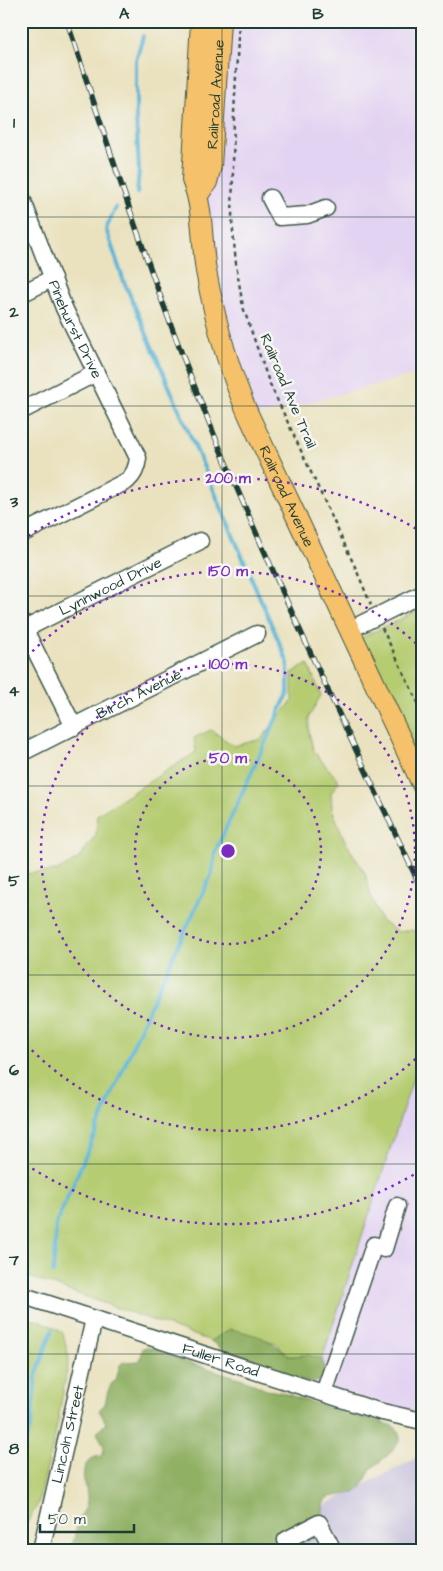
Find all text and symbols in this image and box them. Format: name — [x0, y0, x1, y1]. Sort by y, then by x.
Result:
text: A — [119, 3, 130, 25]
text: B — [312, 3, 324, 25]
street label: Railroad Avenue — [202, 39, 229, 150]
text: 1 — [13, 112, 16, 134]
street label: Pinehurst Drive — [44, 277, 108, 382]
text: 2 — [8, 301, 19, 323]
street label: Railroad Ave Trail — [254, 331, 322, 451]
street label: Railroad Avenue — [254, 442, 320, 550]
text: 200 m — [204, 468, 251, 489]
text: 3 — [9, 491, 19, 513]
street label: Lynnwood Drive — [55, 551, 165, 621]
text: 150 m — [208, 561, 248, 582]
text: 100 m — [209, 654, 248, 675]
street label: Birch Avenue — [93, 663, 185, 724]
text: 4 — [9, 680, 20, 702]
text: 50 m — [209, 748, 247, 769]
centre of rings — [219, 842, 237, 860]
text: 5 — [8, 870, 20, 892]
text: 6 — [9, 1059, 19, 1081]
text: 7 — [8, 1249, 19, 1271]
street label: Fuller Road — [180, 1338, 262, 1382]
street label: Lincoln Street — [46, 1383, 89, 1485]
text: 8 — [9, 1438, 20, 1460]
scale bar — [40, 1501, 134, 1533]
text: 50 m — [48, 1509, 86, 1530]

